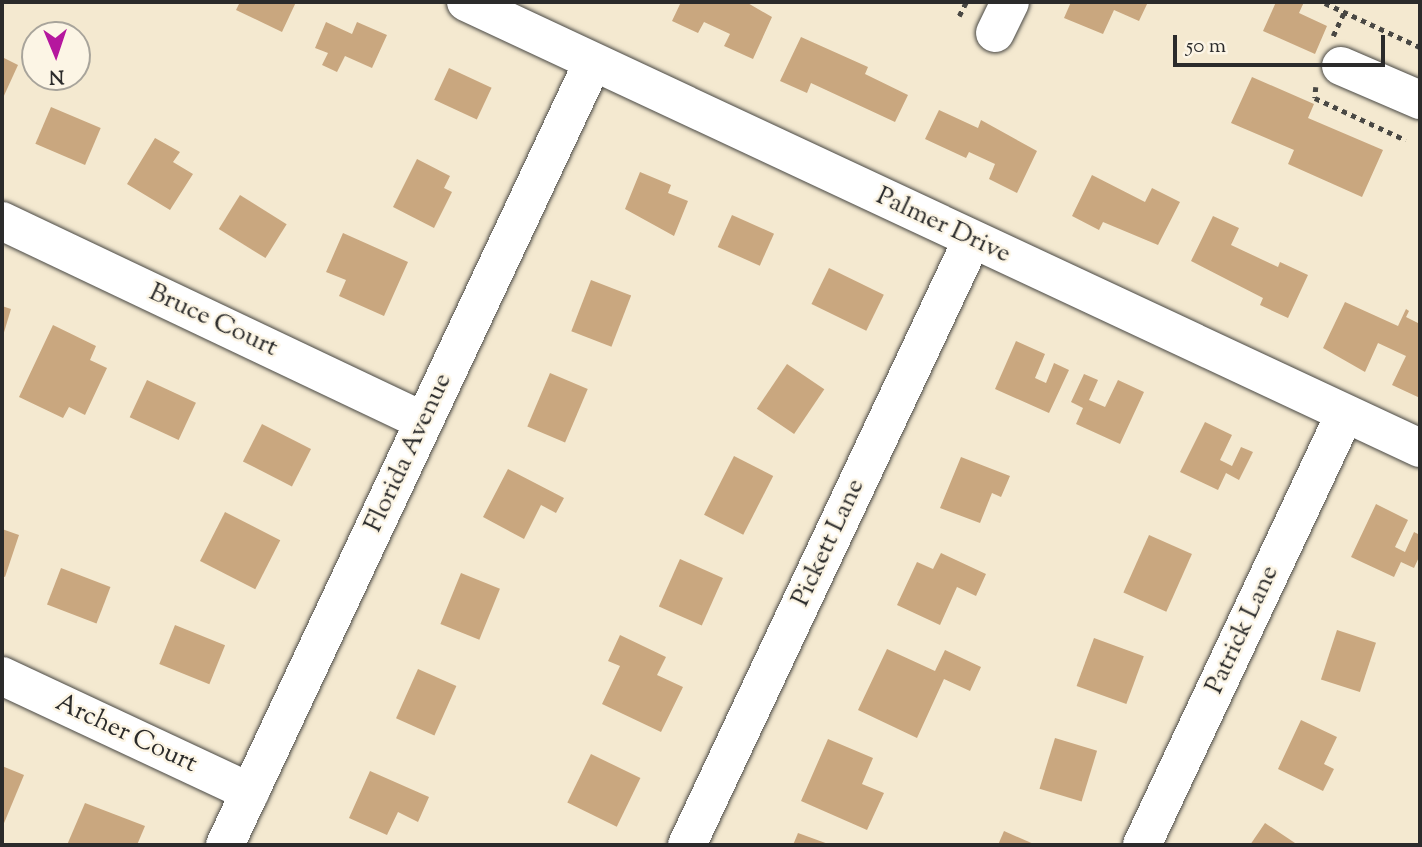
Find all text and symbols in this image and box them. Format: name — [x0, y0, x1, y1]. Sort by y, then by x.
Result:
north arrow — [21, 21, 91, 91]
scale bar — [1177, 21, 1389, 65]
text: 50 m — [1186, 32, 1226, 62]
text: N — [49, 62, 65, 89]
street label: Palmer Drive — [871, 181, 1015, 271]
street label: Bruce Court — [144, 278, 282, 364]
street label: Florida Avenue — [359, 369, 459, 537]
street label: Pickett Lane — [786, 474, 872, 612]
street label: Patrick Lane — [1200, 561, 1286, 699]
street label: Archer Court — [50, 688, 202, 780]

